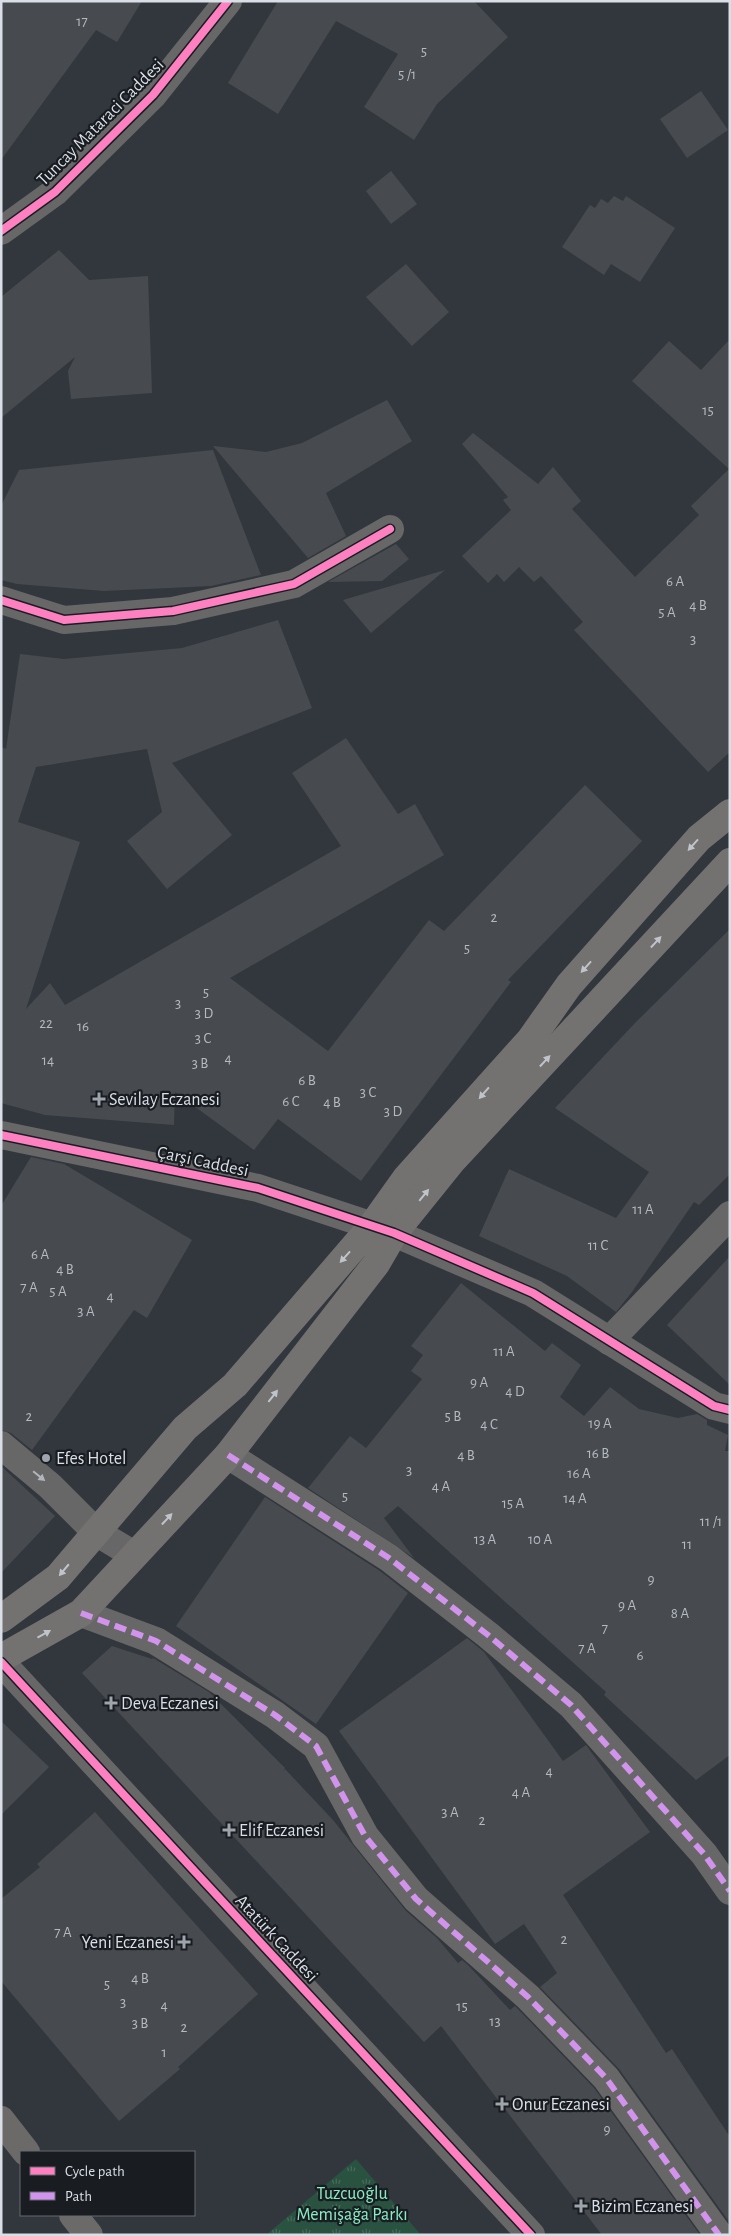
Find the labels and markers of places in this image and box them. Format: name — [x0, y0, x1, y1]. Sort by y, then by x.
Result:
place label: Sevilay Eczanesi — [109, 1091, 220, 1109]
marker: Sevilay Eczanesi — [93, 1093, 105, 1105]
place label: Efes Hotel — [56, 1450, 126, 1468]
marker: Efes Hotel — [40, 1452, 52, 1464]
place label: Deva Eczanesi — [121, 1695, 219, 1713]
marker: Deva Eczanesi — [105, 1697, 117, 1709]
place label: Elif Eczanesi — [239, 1822, 324, 1840]
marker: Elif Eczanesi — [223, 1824, 235, 1836]
place label: Yeni Eczanesi — [81, 1934, 174, 1952]
marker: Yeni Eczanesi — [178, 1936, 190, 1948]
place label: Onur Eczanesi — [512, 2096, 610, 2114]
marker: Onur Eczanesi — [496, 2098, 508, 2110]
place label: Bizim Eczanesi — [591, 2198, 693, 2216]
marker: Bizim Eczanesi — [575, 2200, 587, 2212]

